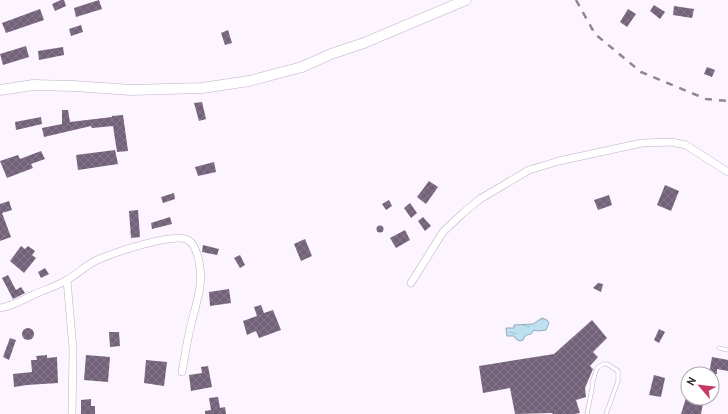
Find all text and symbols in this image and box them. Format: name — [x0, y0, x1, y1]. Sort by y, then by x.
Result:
north arrow — [680, 366, 720, 406]
text: N — [683, 375, 699, 388]

